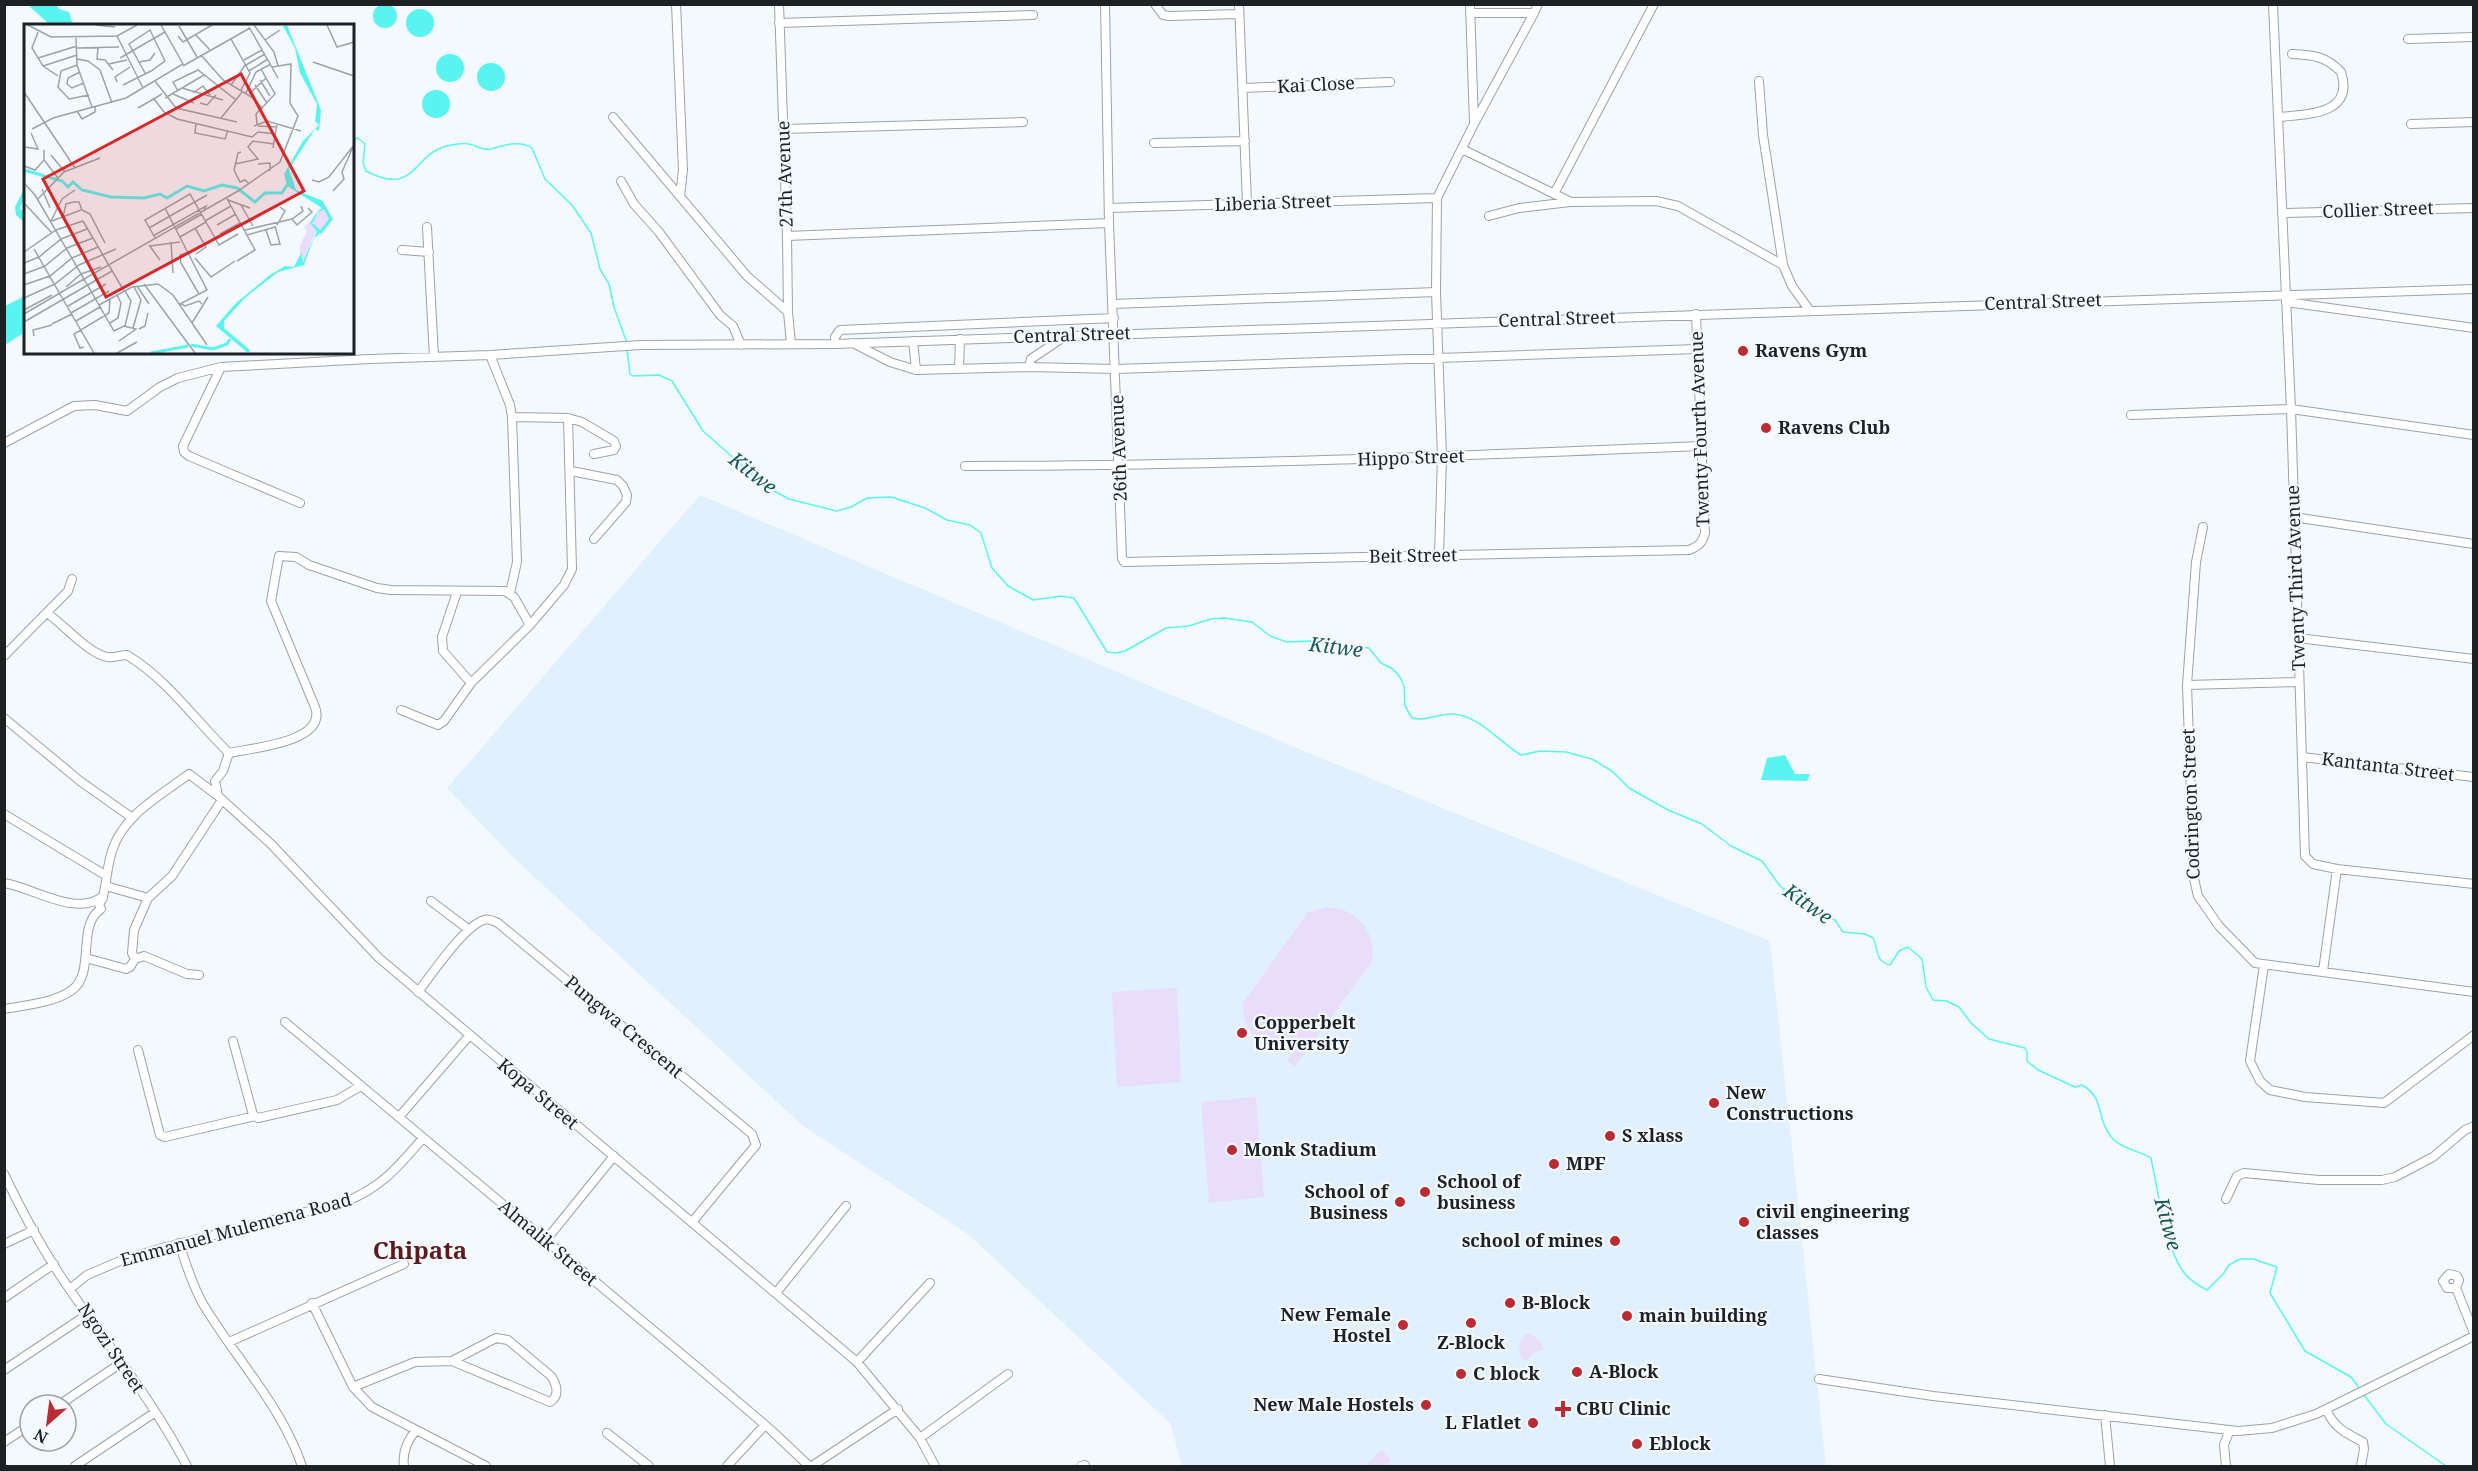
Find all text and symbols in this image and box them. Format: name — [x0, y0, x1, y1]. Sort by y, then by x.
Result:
inset map — [24, 24, 354, 354]
street label: Kai Close — [1276, 70, 1355, 98]
street label: 27th Avenue — [770, 120, 798, 228]
street label: Liberia Street — [1214, 188, 1332, 216]
street label: Collier Street — [2322, 195, 2434, 223]
street label: Central Street — [1984, 287, 2102, 315]
street label: Central Street — [1498, 304, 1616, 332]
street label: Central Street — [1013, 320, 1131, 348]
street label: Twenty Fourth Avenue — [1684, 331, 1714, 527]
place label: Ravens Gym — [1755, 338, 1867, 362]
marker: Ravens Gym — [1736, 344, 1750, 358]
street label: 26th Avenue — [1104, 394, 1132, 502]
place label: Ravens Club — [1778, 415, 1890, 439]
marker: Ravens Club — [1759, 421, 1773, 435]
street label: Hippo Street — [1357, 443, 1465, 471]
water label: Kitwe — [723, 445, 783, 500]
street label: Twenty Third Avenue — [2280, 485, 2310, 671]
street label: Beit Street — [1369, 542, 1457, 568]
water label: Kitwe — [1307, 630, 1364, 663]
street label: Codrington Street — [2175, 728, 2205, 880]
street label: Kantanta Street — [2320, 746, 2456, 786]
water label: Kitwe — [1778, 877, 1838, 930]
street label: Pungwa Crescent — [560, 970, 689, 1083]
place label: Copperbelt University — [1254, 1010, 1356, 1055]
marker: Copperbelt University — [1235, 1026, 1249, 1040]
street label: Kopa Street — [493, 1052, 584, 1134]
place label: New Constructions — [1726, 1080, 1854, 1125]
marker: New Constructions — [1707, 1096, 1721, 1110]
place label: S xlass — [1622, 1123, 1684, 1147]
marker: S xlass — [1603, 1129, 1617, 1143]
place label: Monk Stadium — [1244, 1137, 1377, 1161]
marker: Monk Stadium — [1225, 1143, 1239, 1157]
place label: MPF — [1566, 1151, 1606, 1175]
marker: MPF — [1547, 1157, 1561, 1171]
place label: School of business — [1437, 1169, 1522, 1214]
place label: School of Business — [1305, 1179, 1390, 1224]
marker: School of business — [1418, 1185, 1432, 1199]
street label: Emmanuel Mulemena Road — [118, 1187, 354, 1271]
water label: Kitwe — [2148, 1193, 2189, 1253]
street label: Almalik Street — [494, 1194, 603, 1291]
marker: School of Business — [1393, 1195, 1407, 1209]
place label: civil engineering classes — [1756, 1199, 1910, 1244]
marker: civil engineering classes — [1737, 1215, 1751, 1229]
place label: school of mines — [1462, 1228, 1603, 1252]
district label: Chipata — [373, 1233, 467, 1266]
marker: school of mines — [1608, 1234, 1622, 1248]
place label: B-Block — [1522, 1290, 1591, 1314]
marker: B-Block — [1503, 1296, 1517, 1310]
street label: Ngozi Street — [73, 1298, 151, 1397]
place label: New Female Hostel — [1280, 1302, 1392, 1347]
place label: main building — [1639, 1303, 1768, 1327]
marker: main building — [1620, 1309, 1634, 1323]
marker: Z-Block — [1464, 1316, 1478, 1330]
marker: New Female Hostel — [1396, 1318, 1410, 1332]
place label: Z-Block — [1437, 1330, 1506, 1354]
place label: A-Block — [1589, 1359, 1659, 1383]
place label: C block — [1473, 1361, 1540, 1385]
marker: A-Block — [1570, 1365, 1584, 1379]
marker: C block — [1454, 1367, 1468, 1381]
place label: New Male Hostels — [1253, 1392, 1414, 1416]
north arrow — [18, 1393, 78, 1453]
place label: CBU Clinic — [1576, 1396, 1671, 1420]
marker: New Male Hostels — [1419, 1398, 1433, 1412]
marker: CBU Clinic — [1554, 1400, 1572, 1418]
place label: L Flatlet — [1445, 1410, 1521, 1434]
marker: L Flatlet — [1526, 1416, 1540, 1430]
text: N — [30, 1423, 52, 1449]
place label: Eblock — [1649, 1431, 1711, 1455]
marker: Eblock — [1630, 1437, 1644, 1451]

